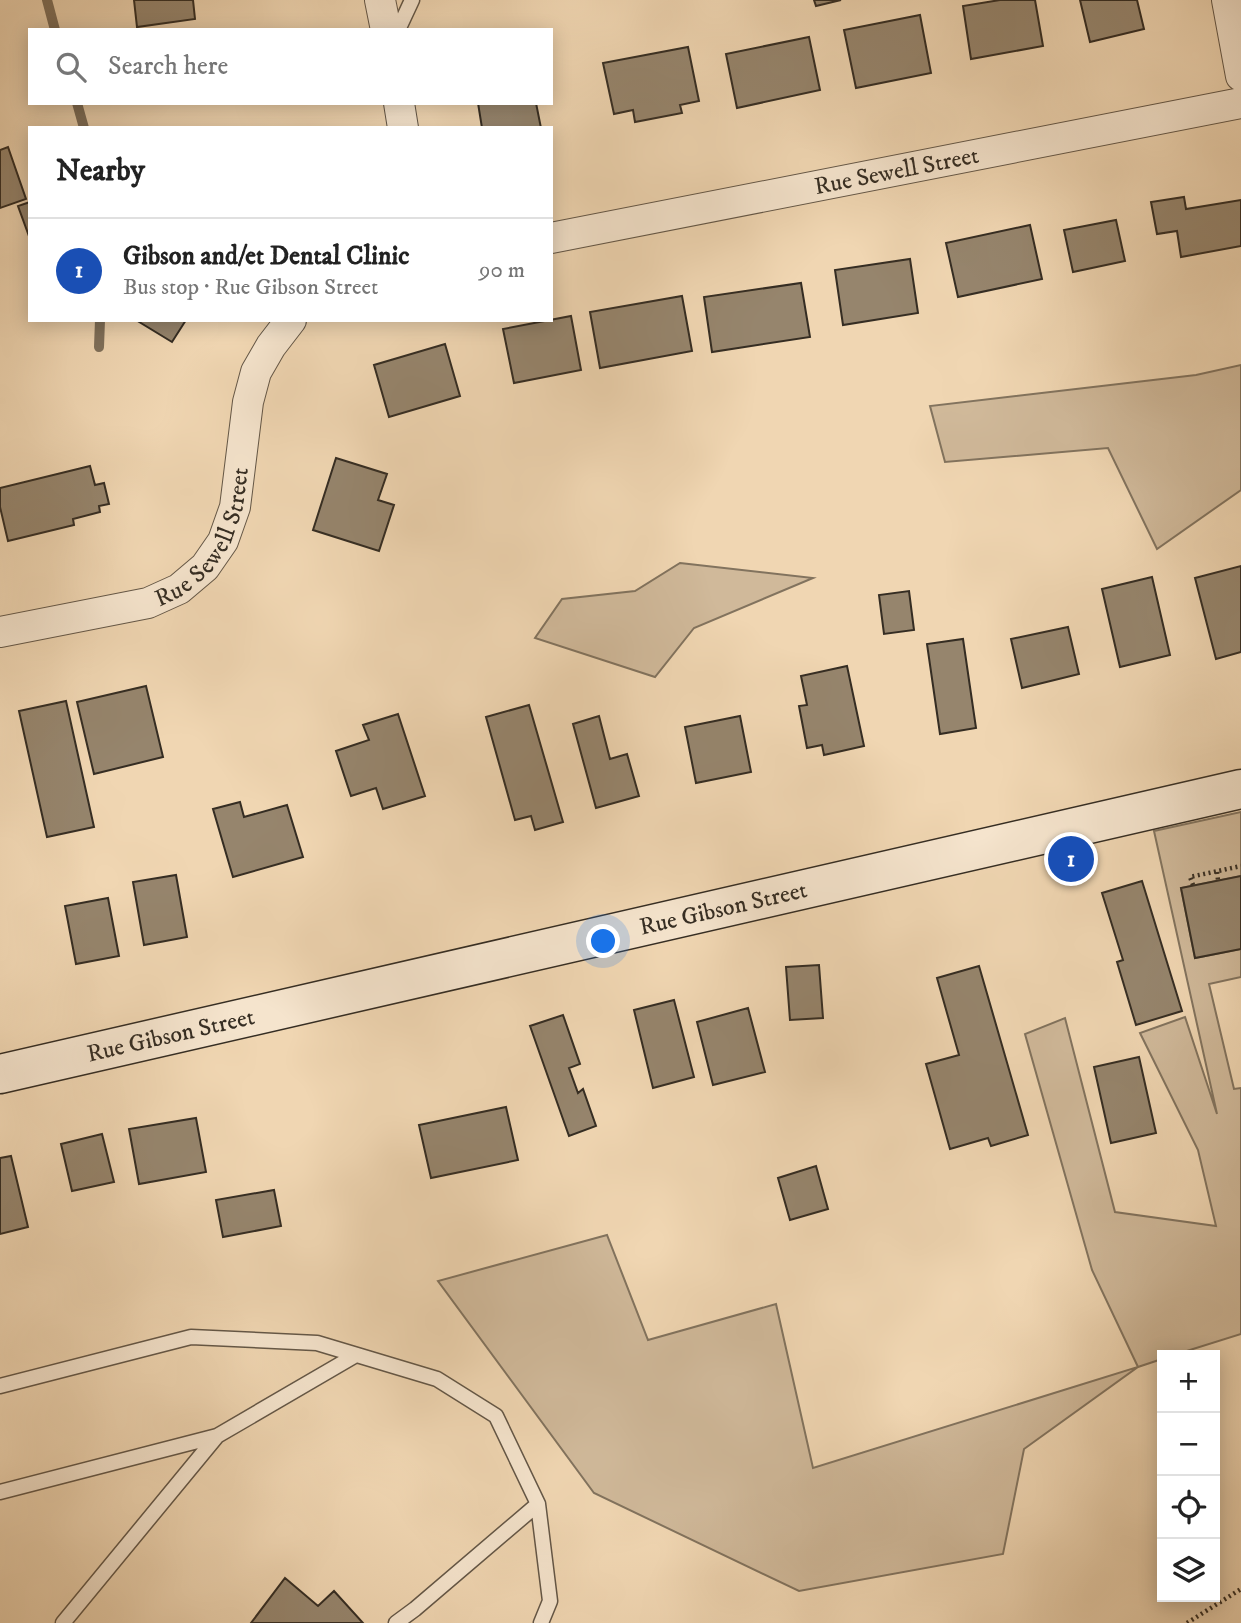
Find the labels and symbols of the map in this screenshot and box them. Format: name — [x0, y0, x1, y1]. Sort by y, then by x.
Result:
street label: Rue Sewell Street — [812, 141, 982, 202]
street label: Rue Sewell Street — [150, 465, 256, 614]
pin: 1 — [1048, 833, 1094, 885]
street label: Rue Gibson Street — [637, 875, 810, 943]
your location — [586, 924, 620, 958]
street label: Rue Gibson Street — [84, 1002, 258, 1070]

